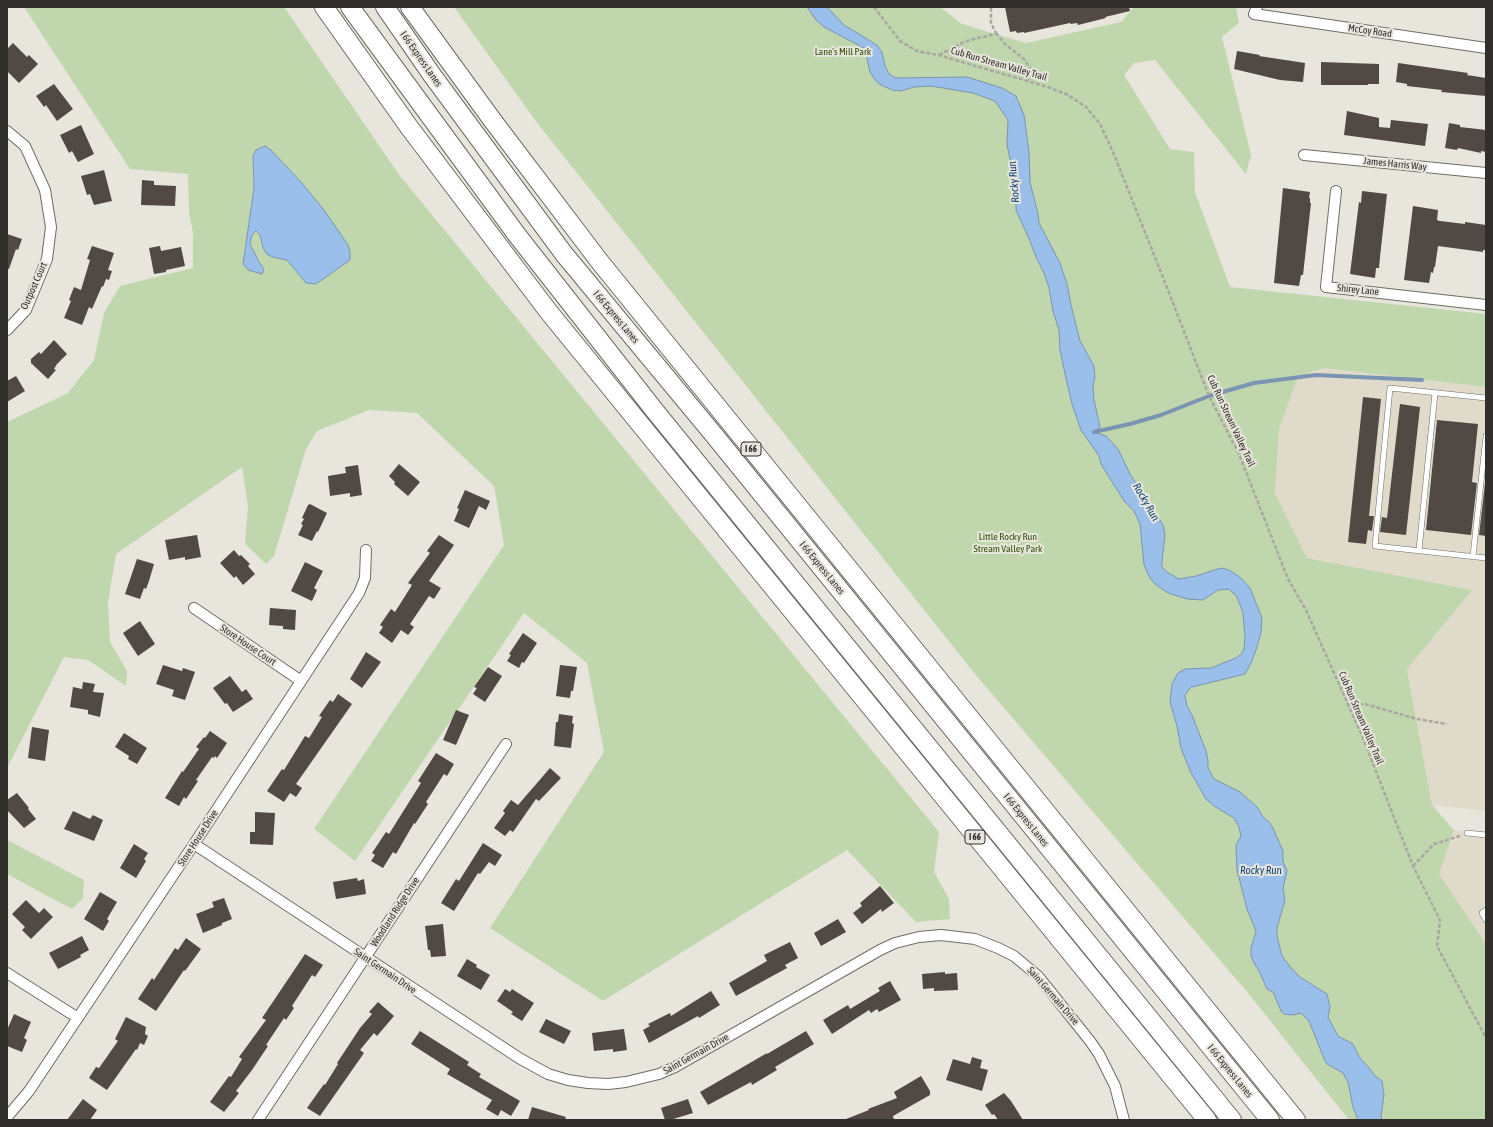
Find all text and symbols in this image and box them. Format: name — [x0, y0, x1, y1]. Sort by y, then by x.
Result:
street label: McCoy Road — [1347, 22, 1393, 40]
street label: I 66 Express Lanes — [397, 29, 445, 89]
street label: Cub Run Stream Valley Trail — [949, 44, 1049, 84]
park label: Lane's Mill Park — [815, 46, 871, 58]
street label: James Harris Way — [1363, 155, 1427, 173]
water label: Rocky Run — [1006, 161, 1022, 203]
street label: Outpost Court — [18, 260, 50, 312]
street label: Shirey Lane — [1336, 282, 1380, 298]
street label: I 66 Express Lanes — [590, 288, 642, 346]
street label: Cub Run Stream Valley Trail — [1204, 373, 1258, 469]
road number: I 66 — [741, 442, 761, 456]
water label: Rocky Run — [1130, 481, 1162, 523]
park label: Little Rocky Run Stream Valley Park — [974, 531, 1042, 554]
street label: I 66 Express Lanes — [797, 539, 847, 597]
street label: Store House Court — [218, 622, 278, 668]
street label: Cub Run Stream Valley Trail — [1336, 670, 1386, 766]
street label: I 66 Express Lanes — [1001, 791, 1051, 849]
street label: Store House Drive — [175, 808, 221, 868]
road number: I 66 — [965, 830, 985, 844]
water label: Rocky Run — [1240, 864, 1282, 878]
street label: Woodland Ridge Drive — [368, 875, 422, 949]
street label: Saint Germain Drive — [351, 946, 419, 996]
street label: Saint Germain Drive — [1025, 965, 1081, 1027]
street label: Saint Germain Drive — [661, 1031, 731, 1077]
street label: I 66 Express Lanes — [1205, 1042, 1255, 1100]

